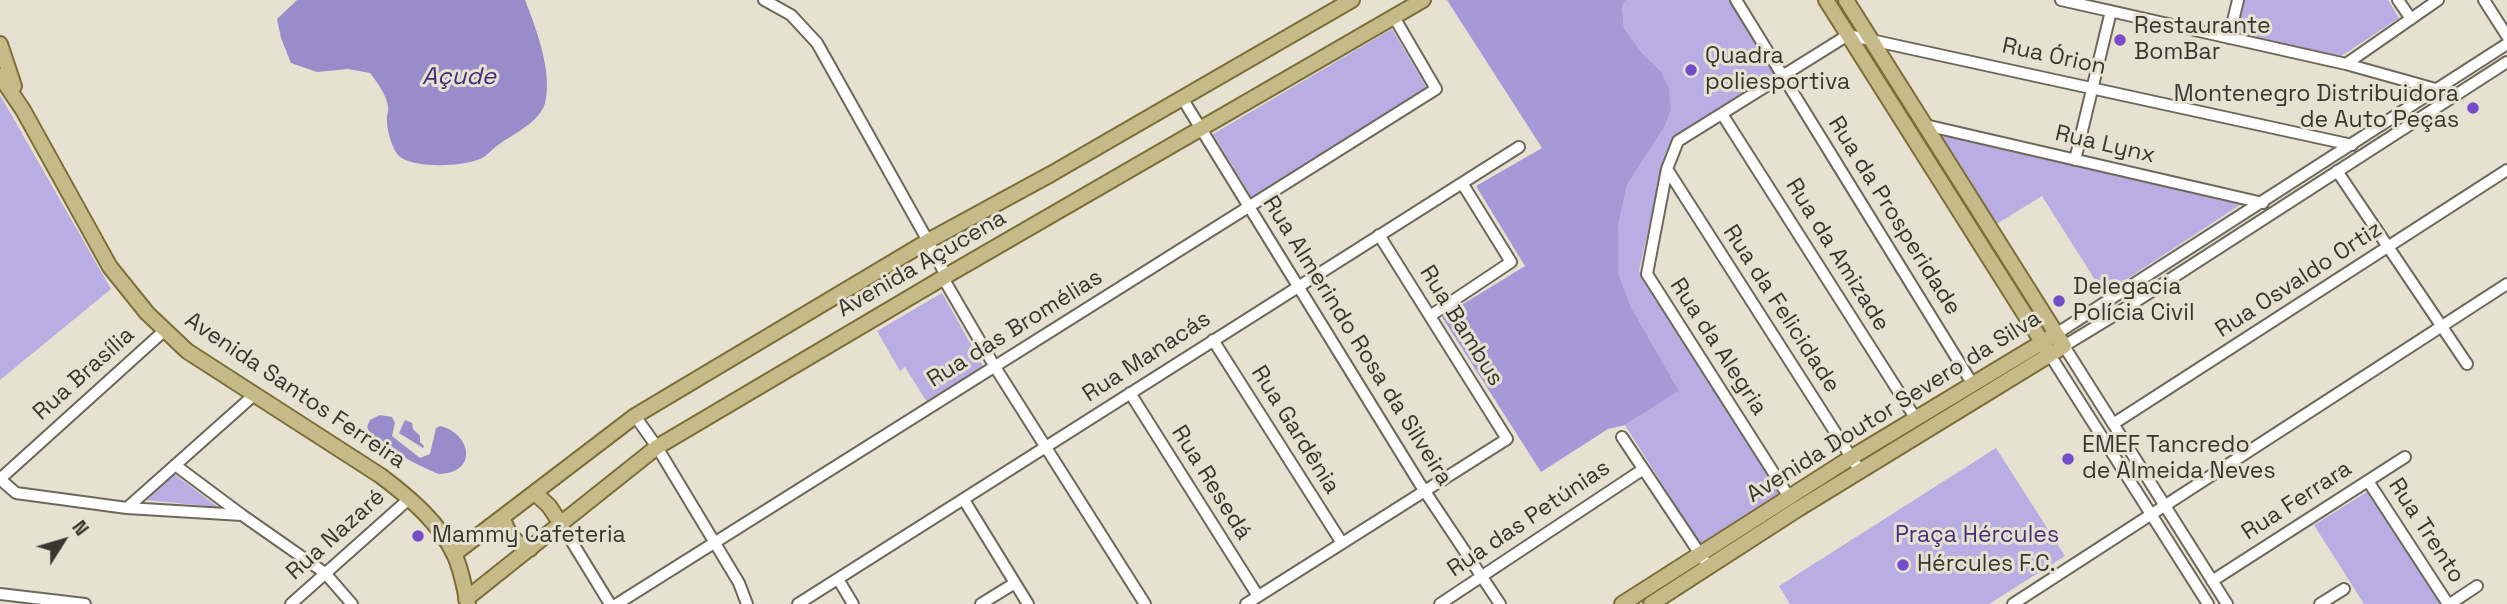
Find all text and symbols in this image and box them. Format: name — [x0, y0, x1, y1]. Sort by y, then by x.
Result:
place label: Restaurante BomBar — [2134, 13, 2271, 67]
marker: Restaurante BomBar — [2112, 32, 2128, 48]
street label: Rua Órion — [1999, 33, 2109, 81]
place label: Quadra poliesportiva — [1705, 43, 1850, 97]
marker: Quadra poliesportiva — [1683, 62, 1699, 78]
water label: Açude — [422, 63, 496, 91]
place label: Montenegro Distribuidora de Auto Peças — [2174, 81, 2459, 135]
marker: Montenegro Distribuidora de Auto Peças — [2465, 100, 2481, 116]
street label: Rua da Prosperidade — [1822, 112, 1966, 320]
street label: Rua Lynx — [2052, 120, 2158, 170]
street label: Rua da Amizade — [1779, 174, 1895, 336]
street label: Rua Almerindo Rosa da Silveira — [1256, 191, 1458, 491]
street label: Avenida Açucena — [833, 204, 1011, 324]
street label: Rua Osvaldo Ortiz — [2211, 216, 2387, 344]
street label: Rua da Felicidade — [1716, 220, 1846, 398]
street label: Rua Bambus — [1413, 261, 1509, 391]
street label: Rua das Bromélias — [922, 264, 1108, 394]
street label: Rua da Alegria — [1663, 273, 1773, 421]
place label: Delegacia Polícia Civil — [2073, 274, 2195, 328]
marker: Delegacia Polícia Civil — [2051, 293, 2067, 309]
street label: Rua Manacás — [1078, 305, 1216, 409]
street label: Avenida Doutor Severo da Silva — [1742, 305, 2046, 509]
street label: Avenida Santos Ferreira — [179, 307, 411, 475]
street label: Rua Brasília — [28, 321, 140, 427]
street label: Rua Gardênia — [1245, 361, 1345, 499]
street label: Rua Resedá — [1165, 421, 1257, 545]
place label: EMEF Tancredo de Almeida Neves — [2082, 432, 2276, 486]
marker: EMEF Tancredo de Almeida Neves — [2060, 451, 2076, 467]
street label: Rua das Petúnias — [1443, 454, 1615, 584]
street label: Rua Ferrara — [2237, 455, 2357, 547]
street label: Rua Trento — [2382, 473, 2470, 589]
street label: Rua Nazaré — [281, 484, 391, 586]
north arrow — [28, 506, 98, 576]
text: N — [66, 515, 94, 541]
place label: Mammy Cafeteria — [432, 522, 626, 550]
park label: Praça Hércules — [1895, 522, 2059, 550]
marker: Mammy Cafeteria — [410, 528, 426, 544]
place label: Hércules F.C. — [1917, 551, 2056, 579]
marker: Hércules F.C. — [1895, 557, 1911, 573]

